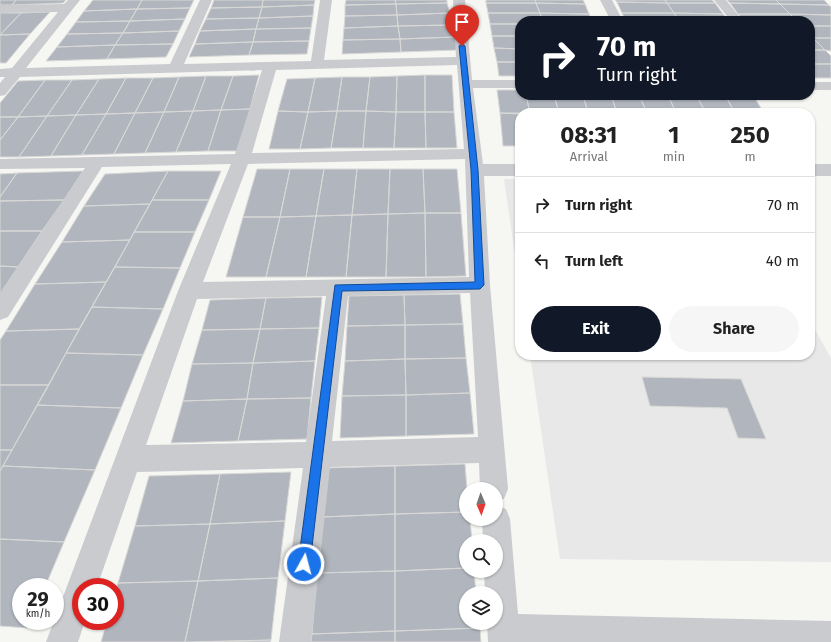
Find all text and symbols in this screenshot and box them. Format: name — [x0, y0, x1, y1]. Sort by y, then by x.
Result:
pin — [445, 5, 479, 46]
icon: arrive — [451, 11, 473, 33]
text: 70 m — [597, 30, 656, 63]
icon: right — [531, 32, 583, 84]
text: Turn right — [597, 64, 677, 86]
text: 08:31 — [560, 121, 617, 149]
text: 1 — [668, 121, 680, 149]
text: 250 — [730, 121, 770, 149]
text: Arrival — [570, 149, 608, 164]
text: min — [663, 149, 685, 164]
text: m — [744, 149, 756, 164]
icon: right — [531, 194, 553, 216]
text: Turn right — [565, 196, 632, 214]
text: 70 m — [767, 196, 799, 214]
icon: left — [531, 250, 553, 272]
text: Turn left — [565, 252, 623, 270]
text: 40 m — [766, 252, 799, 270]
button: Exit — [531, 306, 661, 352]
button: Share — [669, 306, 799, 352]
north arrow — [459, 482, 503, 526]
map controls — [459, 482, 503, 630]
button: search — [459, 534, 503, 578]
position arrow — [283, 543, 325, 585]
speed limit sign: 30 — [72, 578, 124, 630]
button: layers — [459, 586, 503, 630]
text: 29 — [27, 587, 49, 611]
text: km/h — [26, 608, 50, 620]

